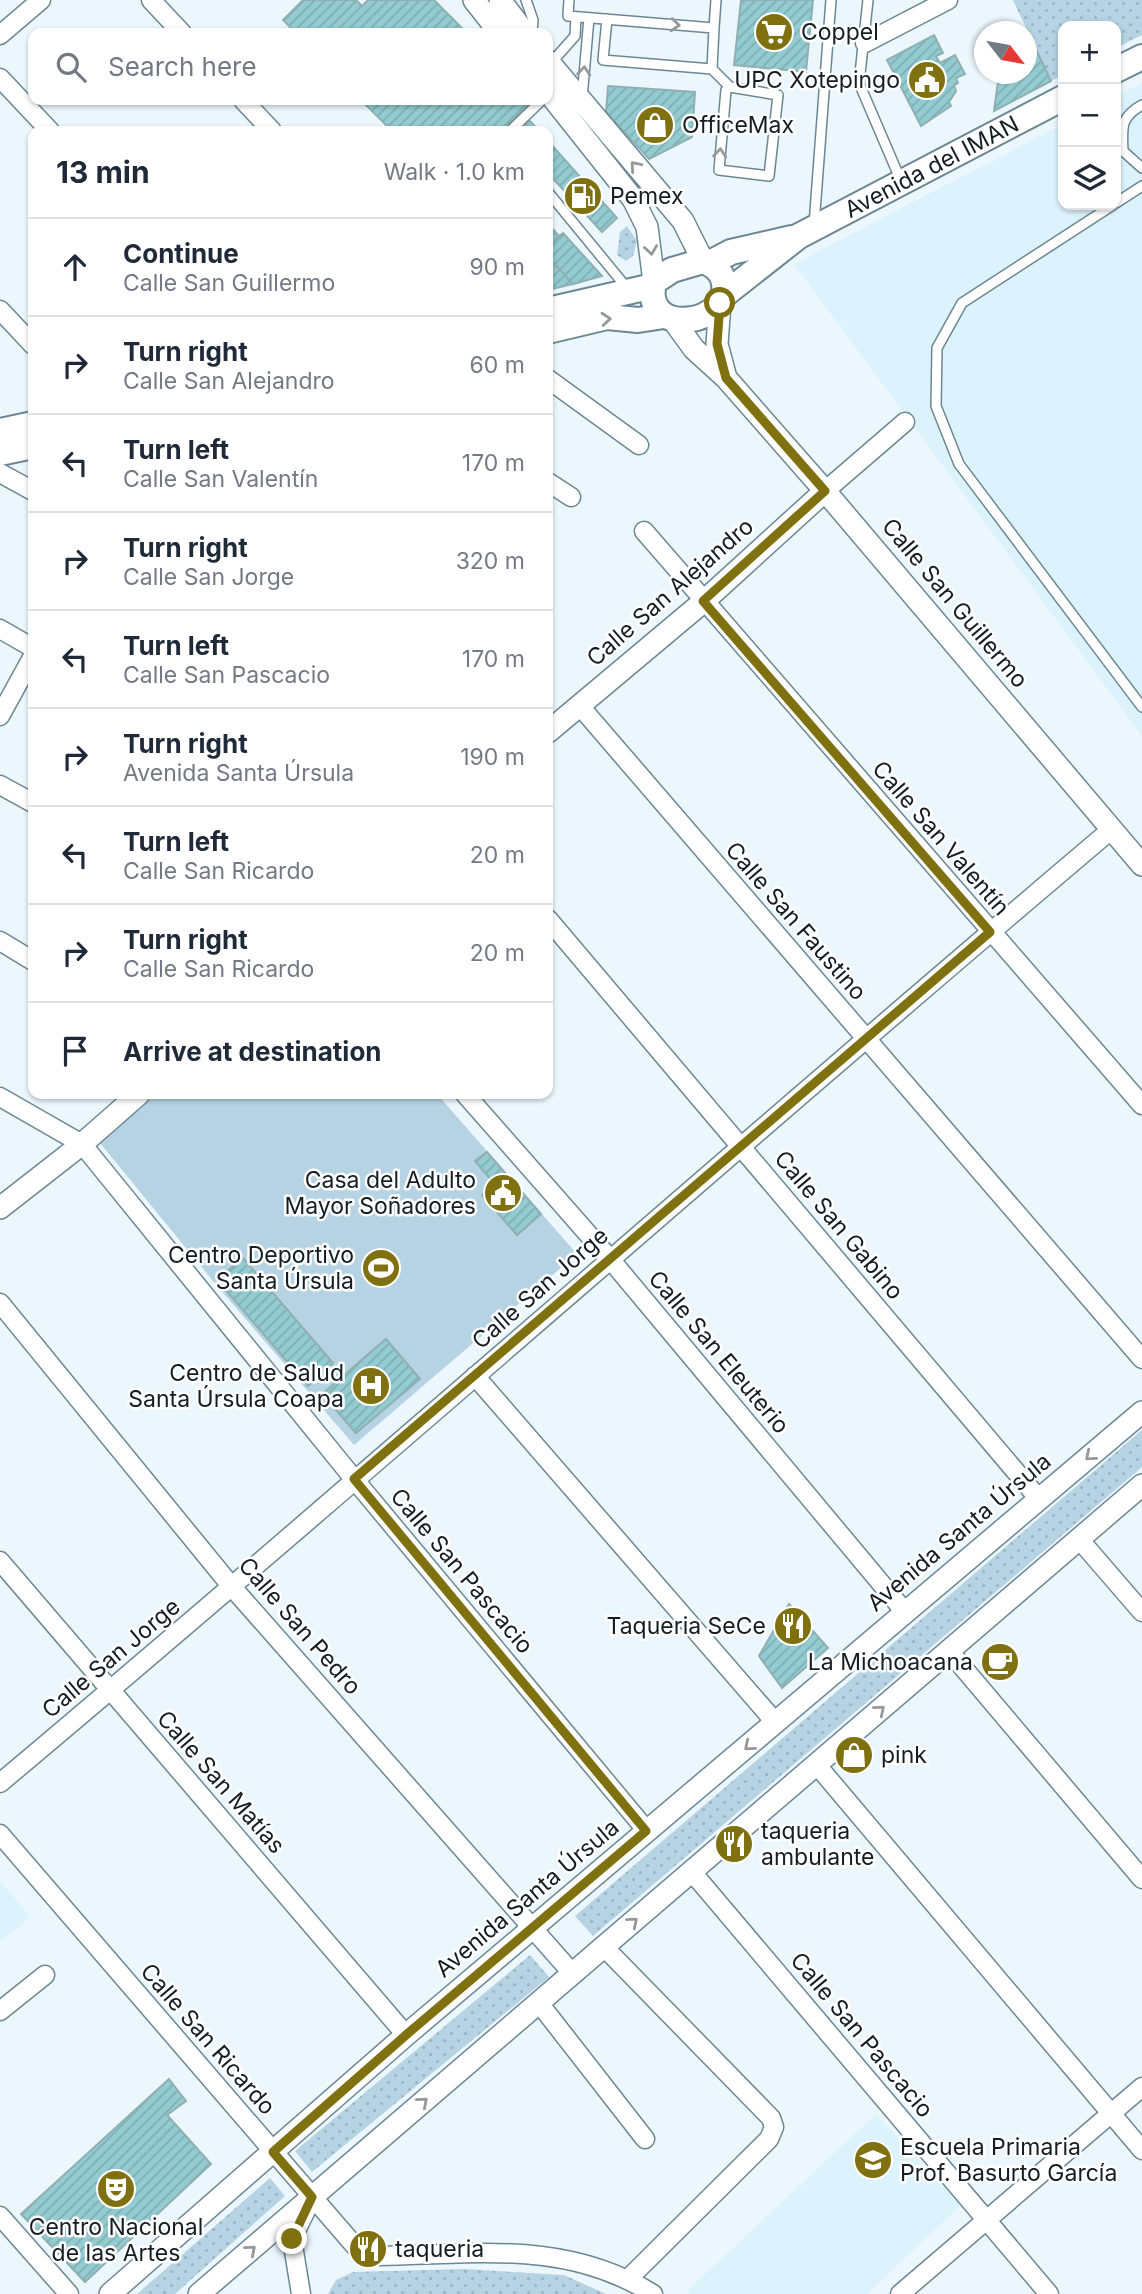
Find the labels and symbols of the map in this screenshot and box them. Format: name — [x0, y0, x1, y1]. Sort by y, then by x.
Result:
supermarket icon: Coppel — [753, 11, 795, 53]
one-way arrow — [669, 17, 680, 32]
place label: Coppel — [801, 18, 879, 46]
north arrow — [974, 21, 1037, 84]
public building icon: UPC Xotepingo — [906, 59, 948, 101]
one-way arrow — [576, 65, 591, 76]
place label: UPC Xotepingo — [734, 66, 900, 94]
shop icon: OfficeMax — [634, 104, 676, 146]
street label: Avenida del IMAN — [840, 110, 1023, 224]
place label: OfficeMax — [682, 111, 794, 139]
one-way arrow — [712, 147, 727, 158]
one-way arrow — [631, 161, 643, 174]
fuel station icon: Pemex — [562, 175, 604, 217]
place label: Pemex — [610, 182, 684, 210]
one-way arrow — [643, 244, 658, 256]
route start — [704, 287, 735, 318]
one-way arrow — [601, 312, 612, 327]
street label: Calle San Alejandro — [581, 512, 759, 672]
street label: Calle San Guillermo — [876, 513, 1034, 693]
street label: Calle San Valentín — [866, 755, 1016, 921]
street label: Calle San Faustino — [720, 836, 872, 1006]
street label: Calle San Gabino — [769, 1145, 909, 1305]
place label: Casa del Adulto Mayor Soñadores — [284, 1166, 476, 1220]
public building icon: Casa del Adulto Mayor Soñadores — [482, 1172, 524, 1214]
street label: Calle San Jorge — [466, 1221, 614, 1355]
place label: Centro Deportivo Santa Úrsula — [168, 1241, 354, 1295]
sports icon: Centro Deportivo Santa Úrsula — [360, 1247, 402, 1289]
street label: Calle San Eleuterio — [643, 1265, 795, 1439]
place label: Centro de Salud Santa Úrsula Coapa — [128, 1359, 344, 1413]
hospital icon: Centro de Salud Santa Úrsula Coapa — [350, 1365, 392, 1407]
street label: Avenida Santa Úrsula — [861, 1447, 1057, 1617]
one-way arrow — [1085, 1448, 1098, 1460]
street label: Calle San Pascacio — [385, 1483, 539, 1659]
street label: Calle San Pedro — [233, 1552, 367, 1700]
street label: Calle San Jorge — [36, 1592, 186, 1724]
restaurant icon: Taqueria SeCe — [772, 1605, 814, 1647]
place label: Taqueria SeCe — [606, 1612, 766, 1640]
cafe icon: La Michoacana — [979, 1641, 1021, 1683]
place label: La Michoacana — [808, 1648, 973, 1676]
street label: Calle San Matías — [151, 1705, 291, 1859]
one-way arrow — [872, 1705, 885, 1718]
shop icon: pink — [833, 1734, 875, 1776]
one-way arrow — [744, 1738, 757, 1750]
place label: pink — [881, 1741, 927, 1769]
street label: Avenida Santa Úrsula — [429, 1813, 625, 1983]
place label: taqueria ambulante — [761, 1817, 875, 1871]
restaurant icon: taqueria ambulante — [713, 1823, 755, 1865]
one-way arrow — [625, 1918, 638, 1930]
street label: Calle San Pascacio — [785, 1947, 939, 2123]
street label: Calle San Ricardo — [135, 1958, 281, 2120]
one-way arrow — [415, 2098, 428, 2110]
place label: Escuela Primaria Prof. Basurto García — [900, 2133, 1117, 2187]
school or university icon: Escuela Primaria Prof. Basurto García — [852, 2139, 894, 2181]
theatre icon: Centro Nacional de las Artes — [95, 2168, 137, 2210]
place label: Centro Nacional de las Artes — [29, 2213, 203, 2267]
route end — [276, 2223, 307, 2254]
restaurant icon: taqueria — [347, 2228, 389, 2270]
place label: taqueria — [395, 2235, 484, 2263]
one-way arrow — [242, 2246, 255, 2258]

